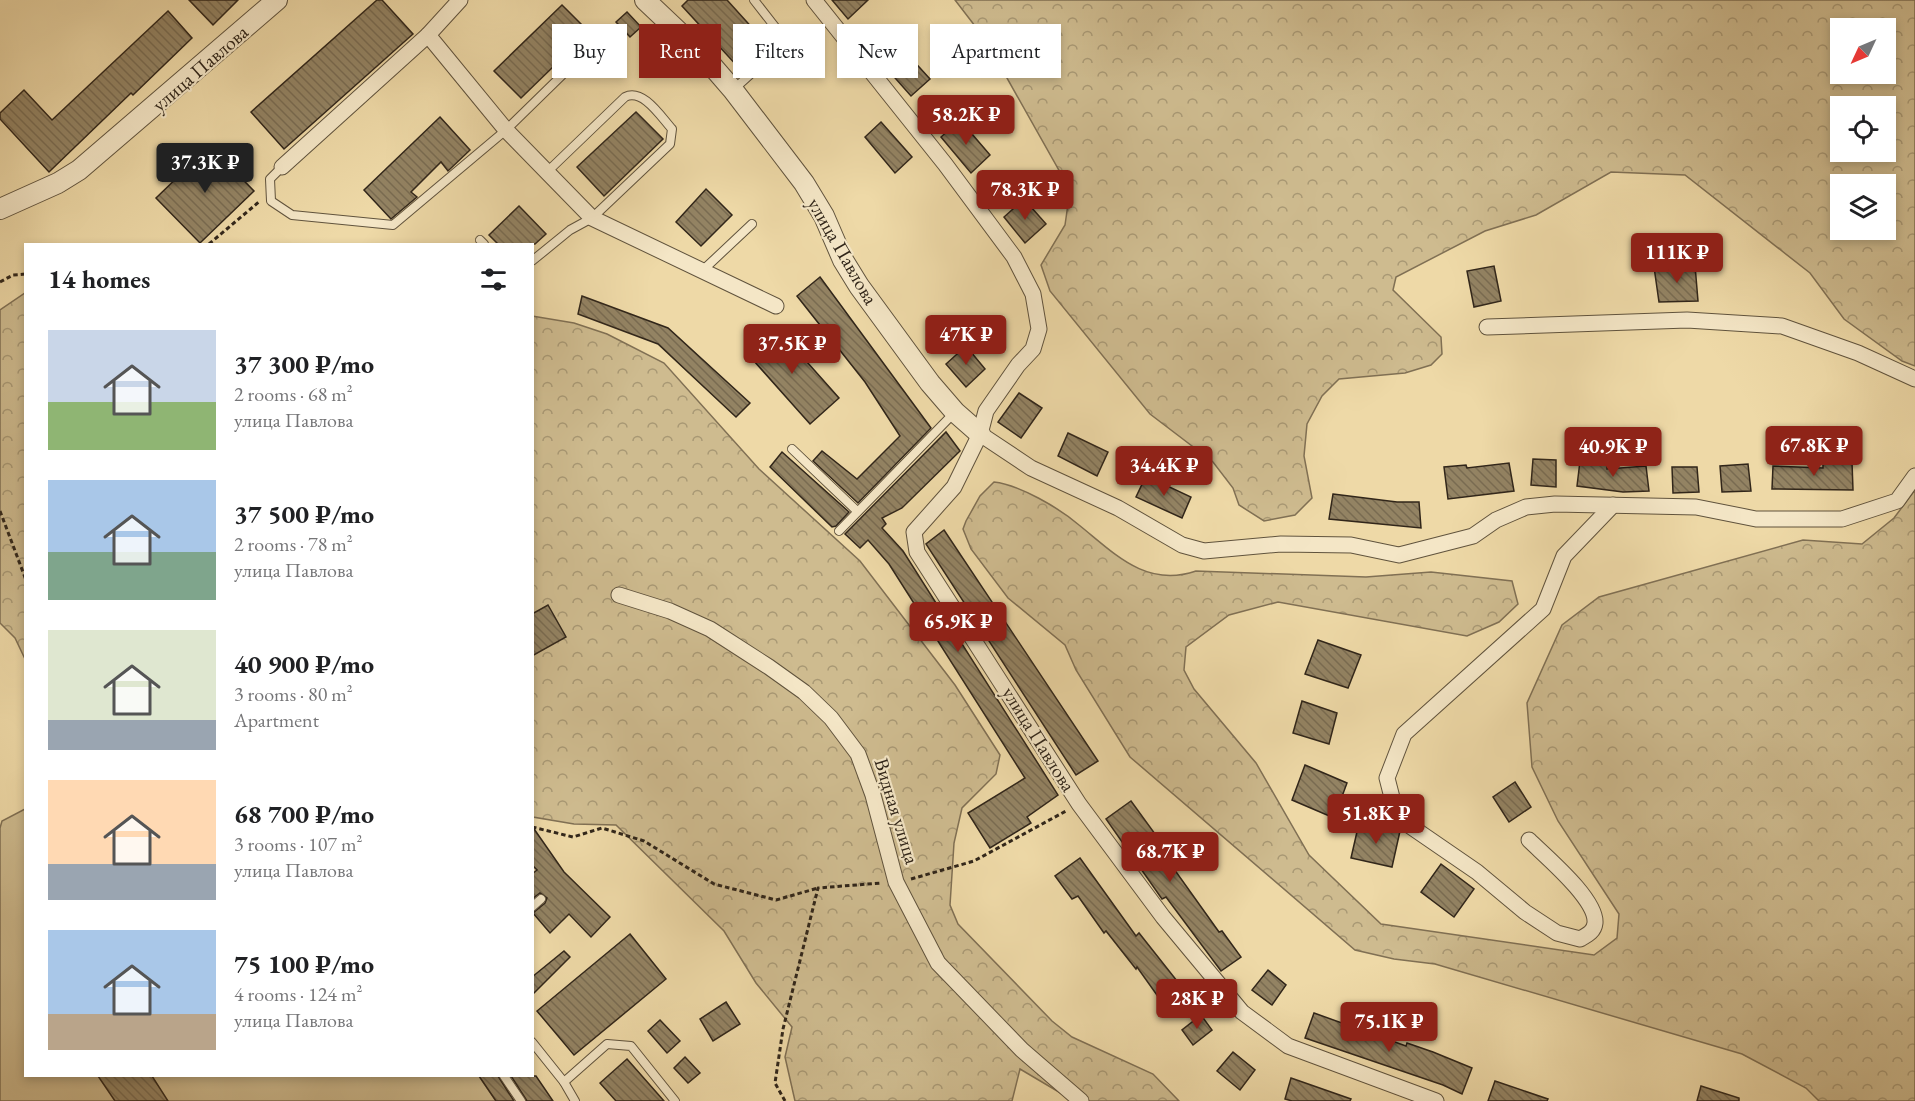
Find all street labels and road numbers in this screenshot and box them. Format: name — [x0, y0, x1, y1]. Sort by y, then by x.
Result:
street label: улица Павлова — [146, 19, 254, 117]
street label: улица Павлова — [802, 193, 884, 309]
street label: улица Павлова — [996, 681, 1082, 797]
street label: Видная улица — [869, 755, 925, 867]

